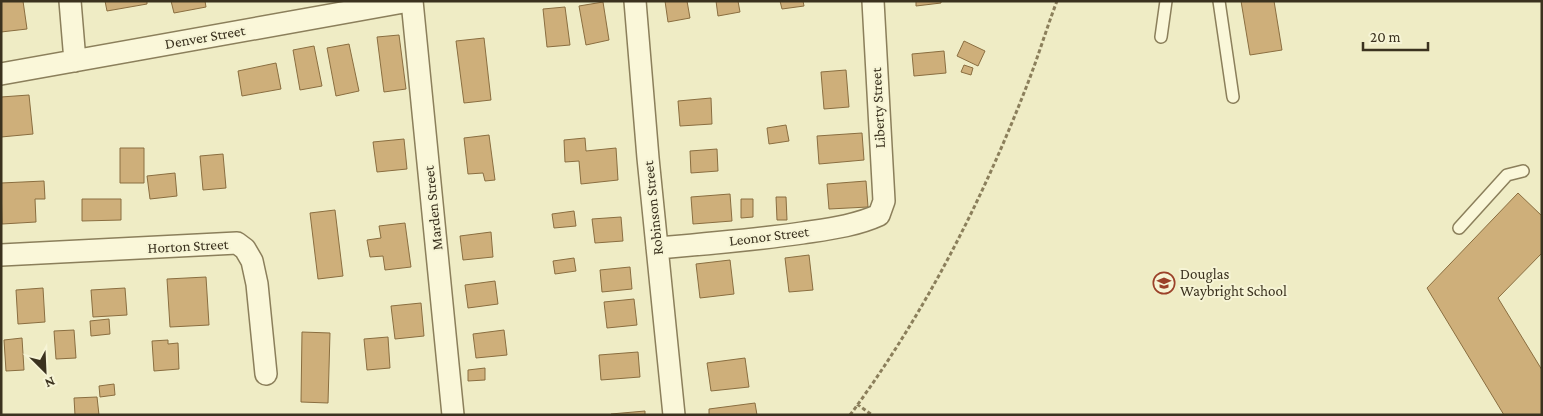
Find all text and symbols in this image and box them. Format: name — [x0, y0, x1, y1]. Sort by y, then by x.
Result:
scale bar — [1363, 20, 1428, 52]
street label: Denver Street — [164, 22, 247, 52]
text: 20 m — [1370, 29, 1401, 45]
street label: Liberty Street — [868, 66, 889, 149]
street label: Robinson Street — [640, 159, 666, 256]
street label: Marden Street — [420, 164, 445, 251]
street label: Leonor Street — [728, 223, 811, 249]
street label: Horton Street — [147, 236, 230, 256]
place label: Douglas Waybright School — [1180, 266, 1287, 300]
school or university icon: Douglas Waybright School — [1152, 271, 1176, 295]
north arrow — [20, 346, 70, 396]
text: N — [42, 374, 58, 392]

